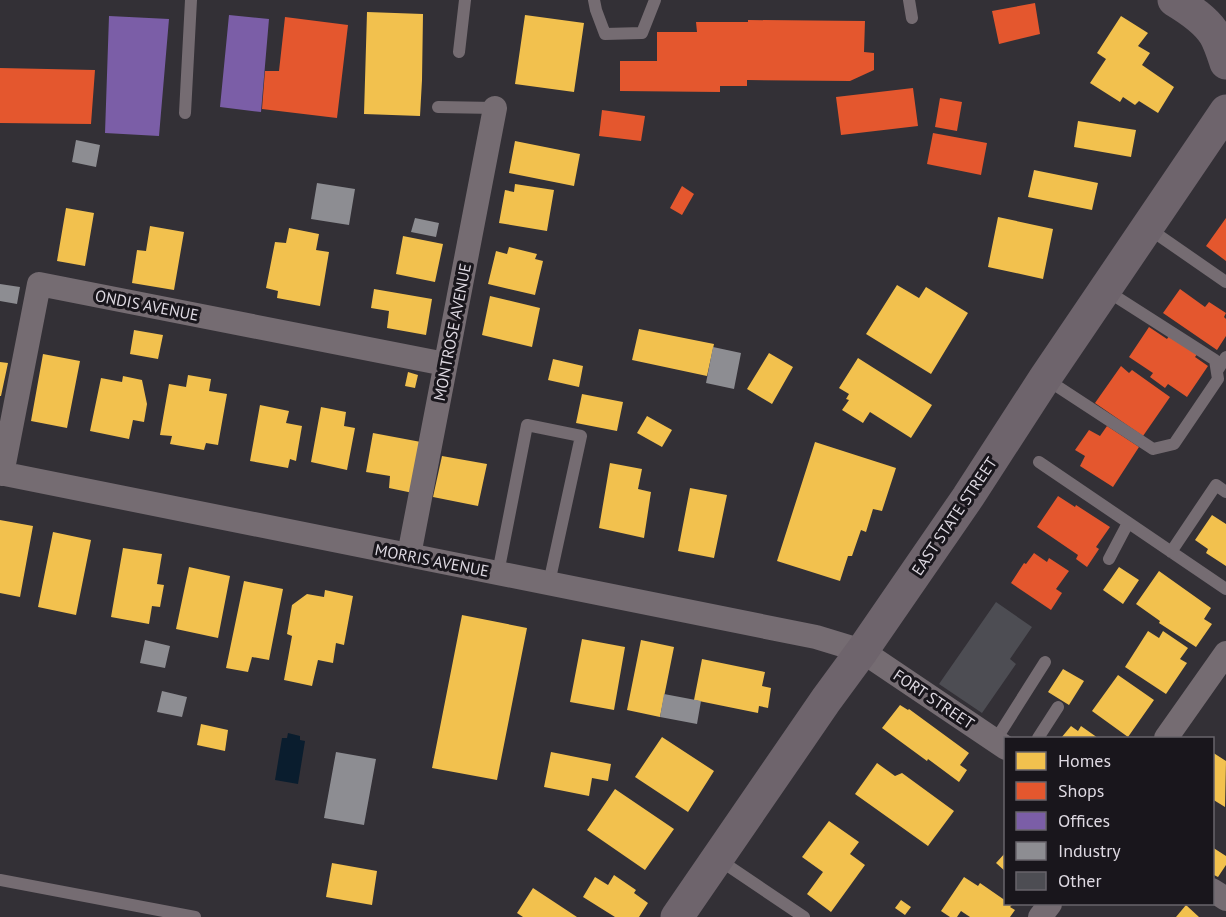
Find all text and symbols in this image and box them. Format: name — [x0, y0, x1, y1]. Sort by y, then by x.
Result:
street label: MONTROSE AVENUE — [429, 261, 475, 403]
street label: ONDIS AVENUE — [93, 285, 201, 325]
street label: EAST STATE STREET — [907, 453, 1001, 579]
street label: MORRIS AVENUE — [373, 539, 491, 581]
street label: FORT STREET — [890, 665, 978, 733]
legend — [1004, 737, 1214, 905]
text: Homes — [1058, 749, 1111, 772]
text: Shops — [1058, 779, 1104, 802]
text: Offices — [1058, 809, 1110, 832]
text: Industry — [1058, 839, 1121, 862]
text: Other — [1058, 869, 1102, 892]

